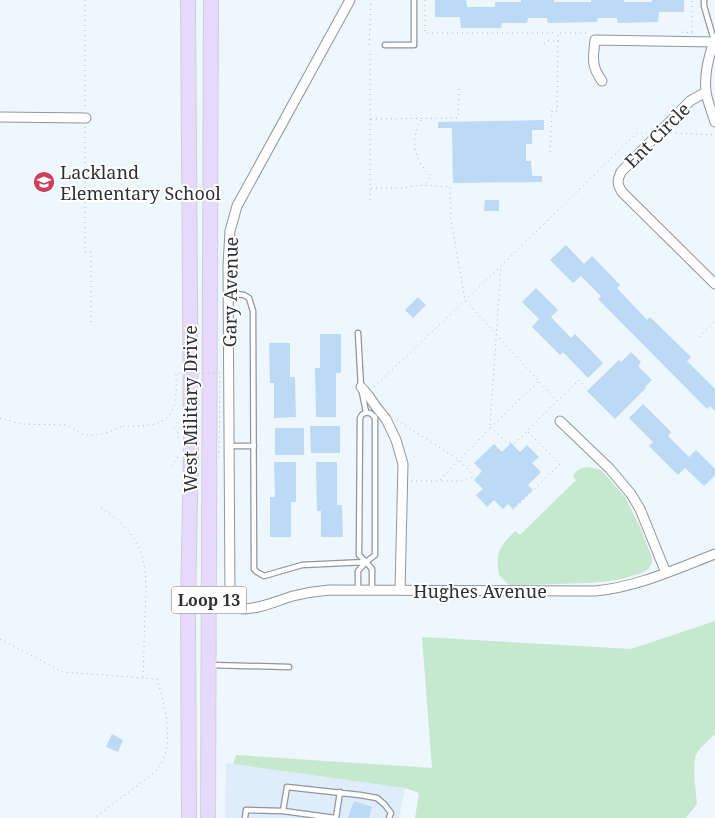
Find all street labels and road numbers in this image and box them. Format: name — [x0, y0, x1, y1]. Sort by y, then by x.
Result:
street label: Ent Circle — [619, 97, 695, 173]
street label: Gary Avenue — [217, 236, 243, 348]
street label: West Military Drive — [178, 325, 202, 493]
street label: Hughes Avenue — [413, 579, 547, 603]
road number: Loop 13 — [172, 586, 246, 614]

